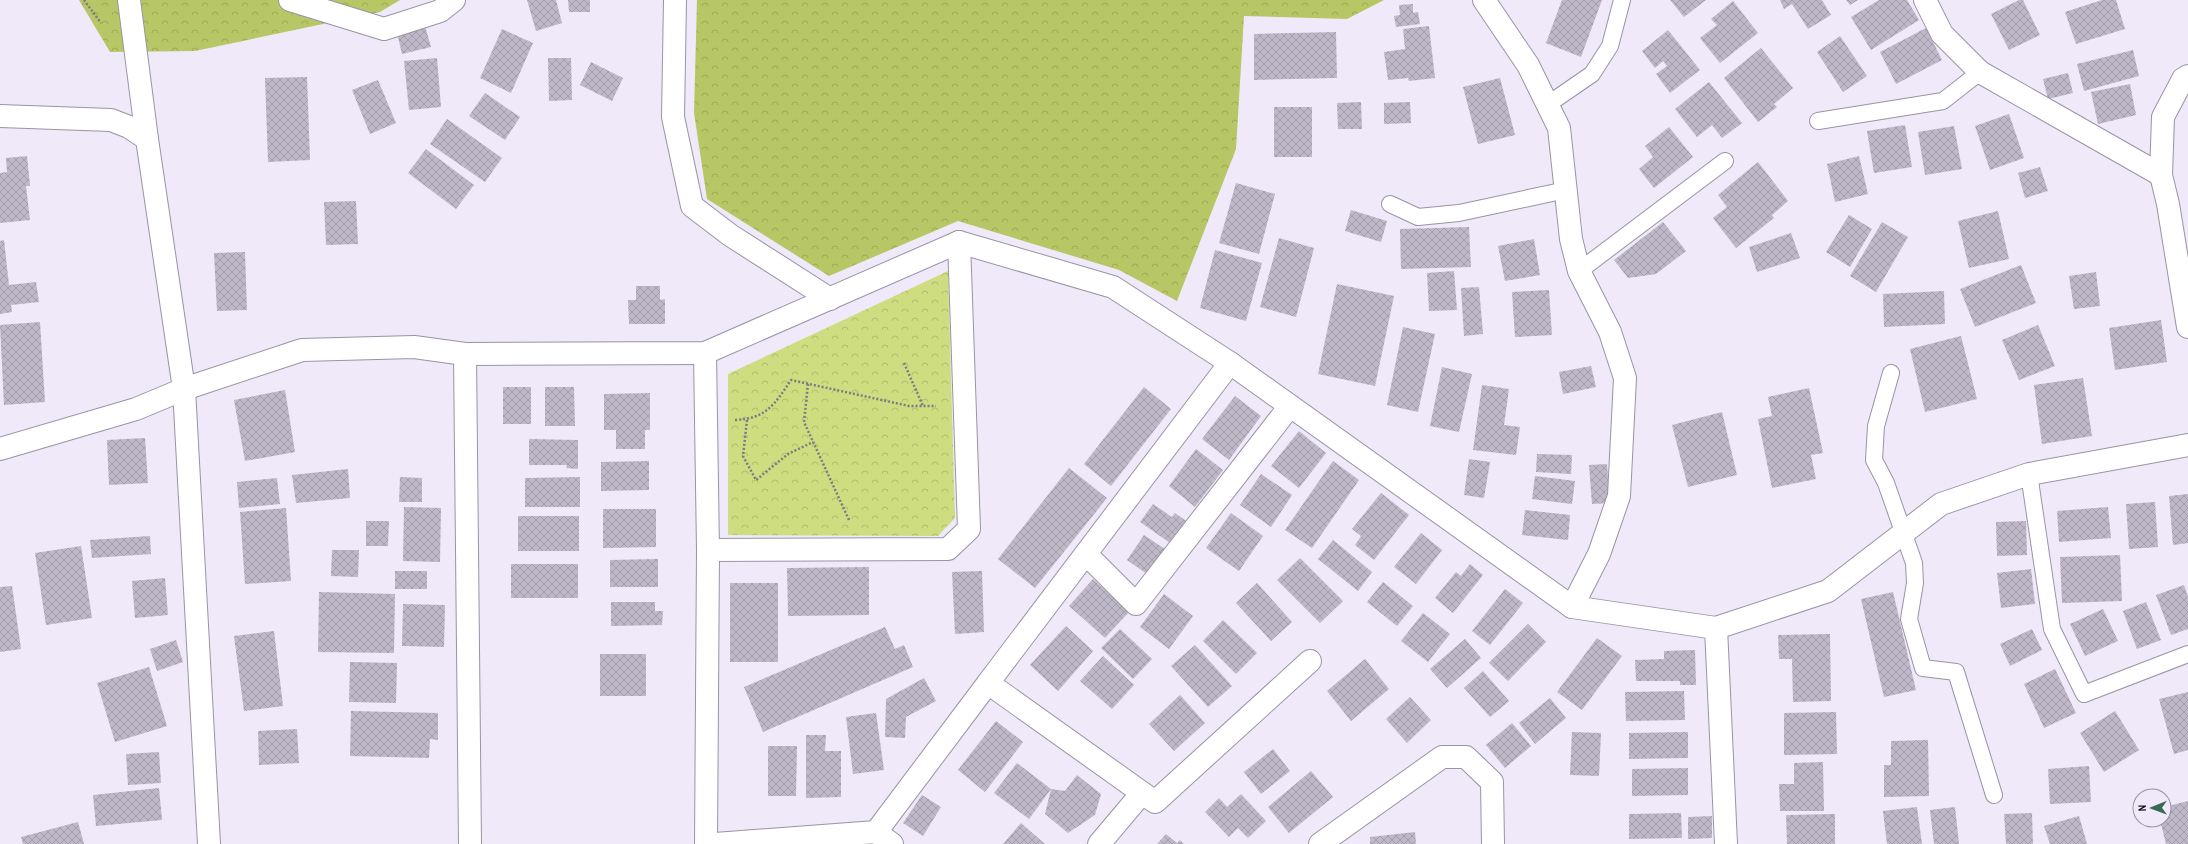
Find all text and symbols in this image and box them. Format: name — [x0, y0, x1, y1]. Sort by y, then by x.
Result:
north arrow — [2132, 788, 2172, 828]
text: N — [2135, 805, 2149, 812]

